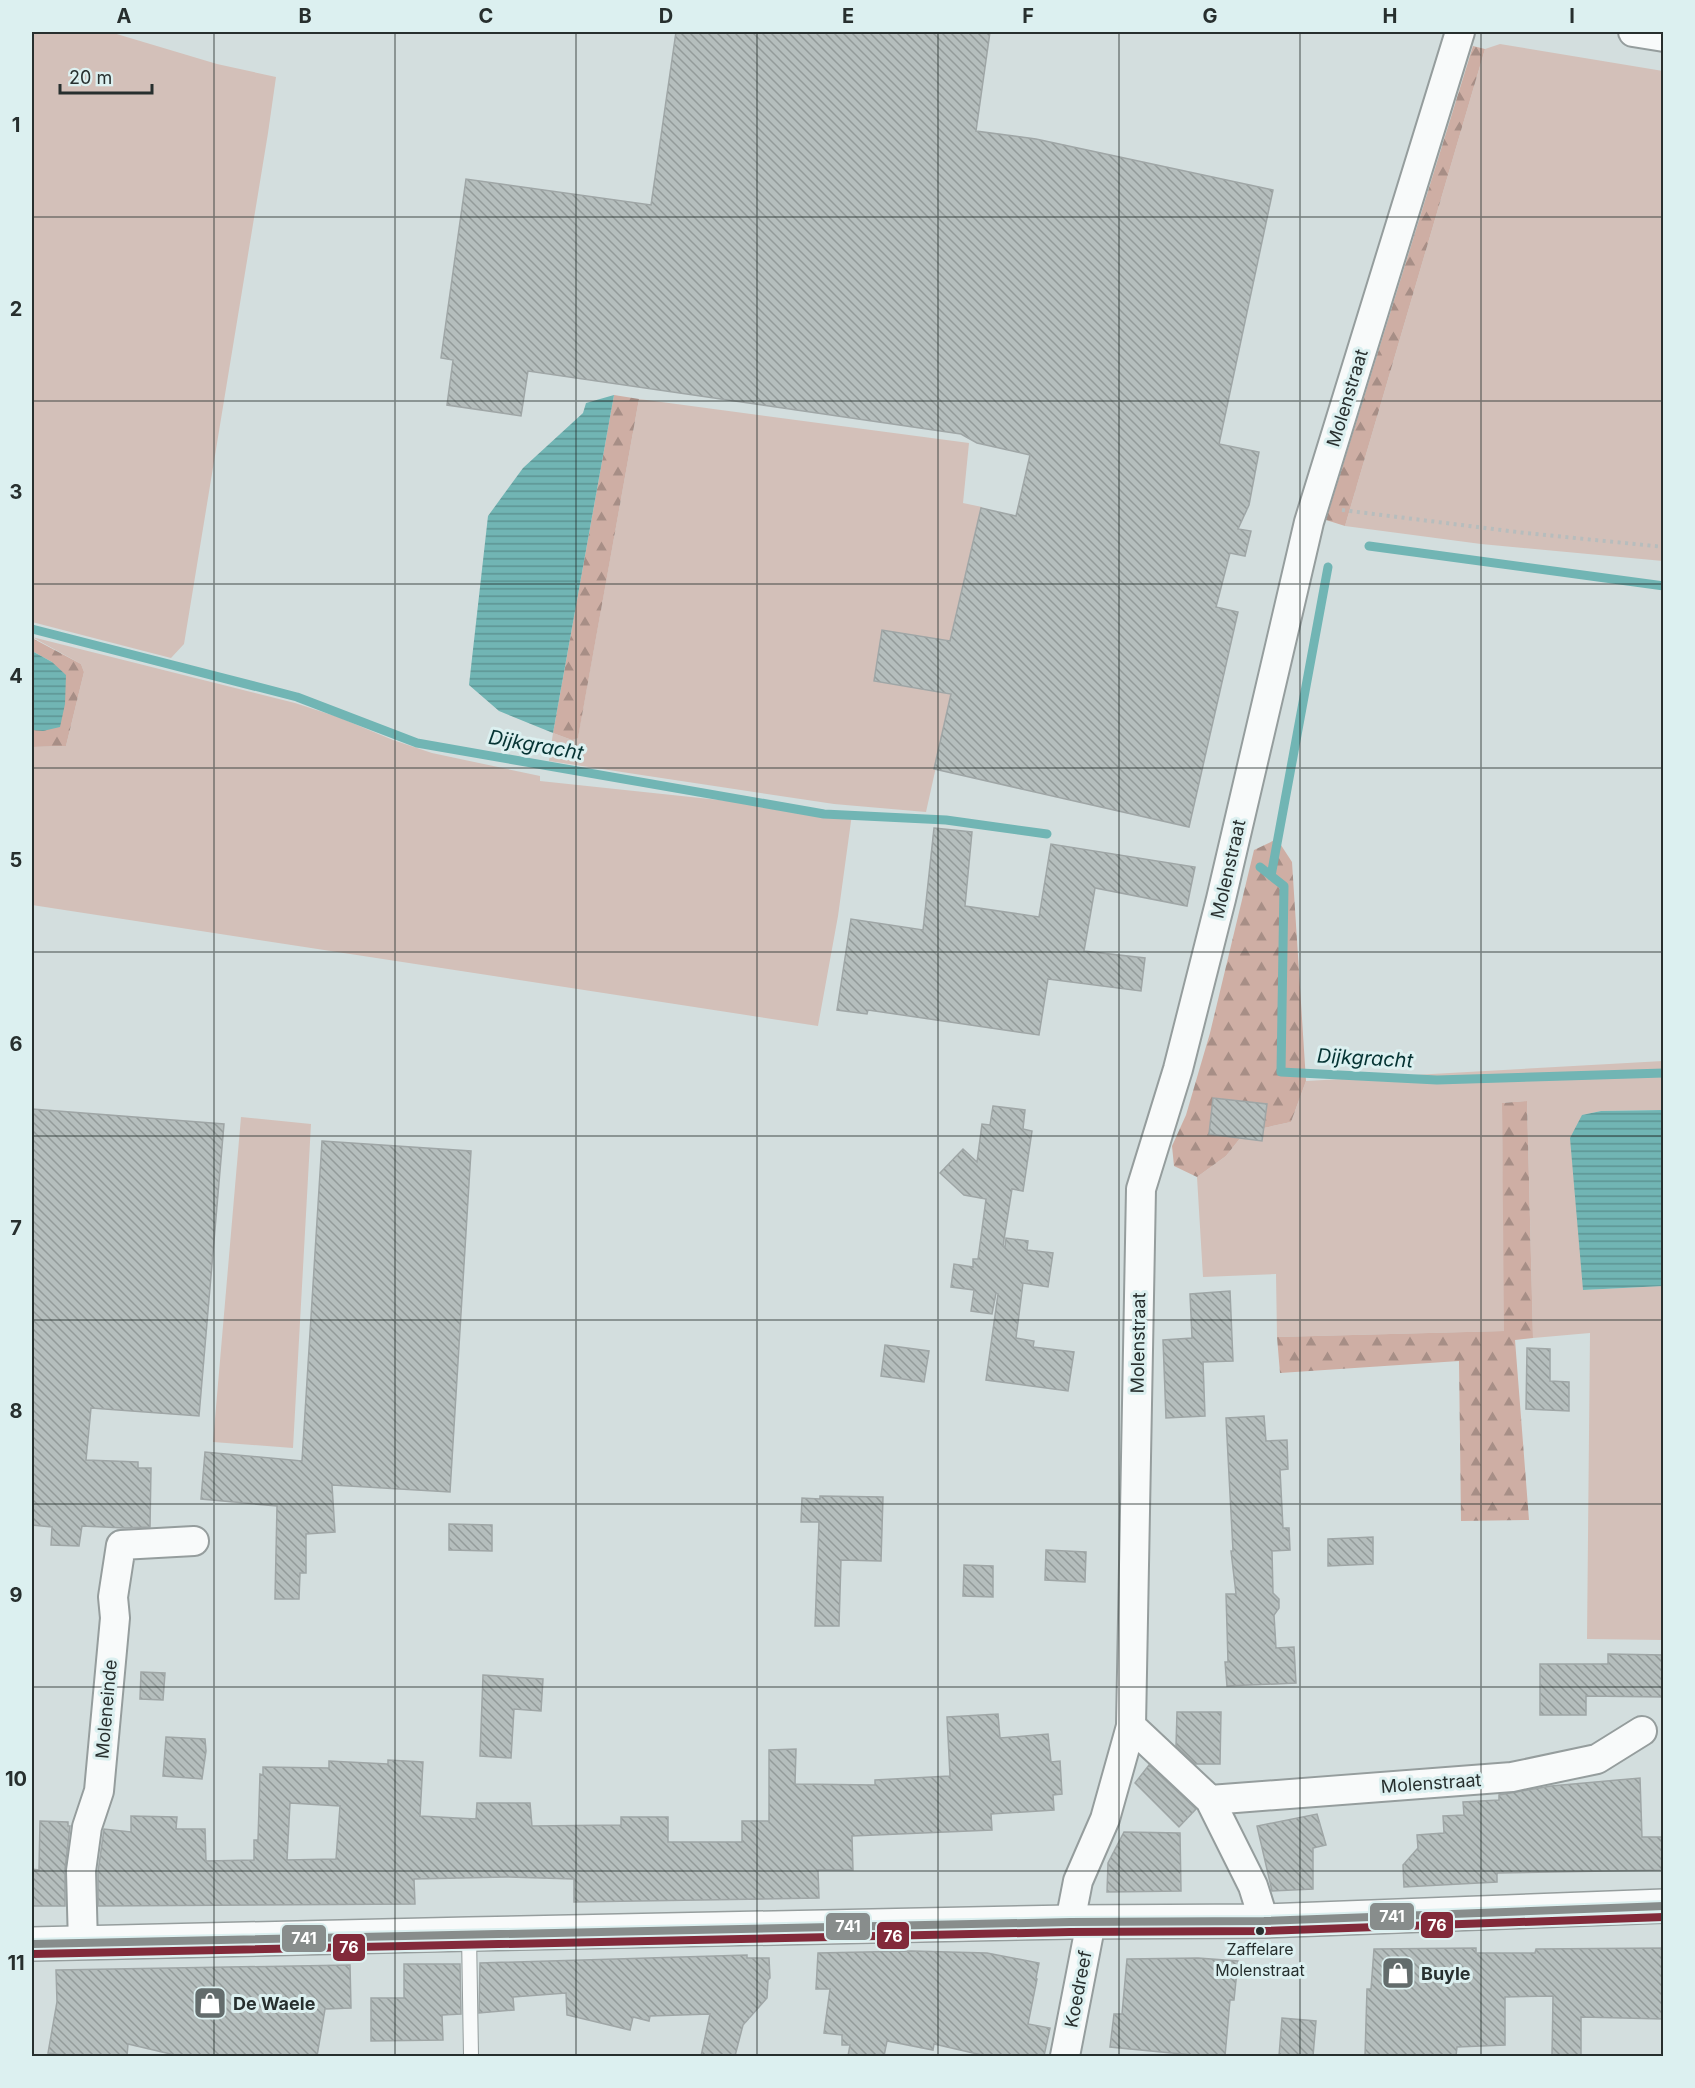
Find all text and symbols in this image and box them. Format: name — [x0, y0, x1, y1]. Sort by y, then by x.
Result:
text: A — [117, 4, 132, 28]
text: B — [298, 4, 312, 28]
text: C — [479, 4, 493, 28]
text: D — [659, 4, 673, 28]
text: E — [842, 4, 854, 28]
text: F — [1022, 4, 1034, 28]
text: G — [1202, 4, 1218, 28]
text: H — [1383, 4, 1397, 28]
text: I — [1569, 4, 1575, 28]
scale bar — [60, 57, 152, 95]
text: 20 m — [69, 67, 112, 88]
text: 1 — [12, 113, 20, 137]
text: 2 — [10, 297, 22, 321]
street label: Molenstraat — [1322, 347, 1372, 449]
text: 3 — [10, 480, 22, 504]
text: 4 — [9, 664, 23, 688]
water label: Dijkgracht — [487, 725, 586, 765]
street label: Molenstraat — [1206, 817, 1250, 920]
text: 5 — [10, 848, 22, 872]
text: 6 — [10, 1032, 23, 1056]
water label: Dijkgracht — [1316, 1043, 1414, 1073]
text: 7 — [10, 1216, 22, 1240]
street label: Molenstraat — [1127, 1292, 1149, 1394]
text: 8 — [9, 1399, 23, 1423]
text: 9 — [10, 1583, 23, 1607]
street label: Moleneinde — [91, 1659, 121, 1759]
text: 10 — [5, 1767, 27, 1791]
street label: Molenstraat — [1380, 1769, 1482, 1797]
line badge: 741 — [1369, 1902, 1415, 1931]
text: 741 — [1379, 1906, 1405, 1926]
line badge: 76 — [1420, 1911, 1454, 1939]
line badge: 741 — [825, 1912, 871, 1941]
text: 76 — [1427, 1915, 1447, 1935]
text: 741 — [835, 1916, 861, 1936]
line badge: 76 — [876, 1921, 910, 1950]
line badge: 741 — [281, 1924, 327, 1953]
marker: Zaffelare Molenstraat — [1254, 1925, 1266, 1937]
text: 76 — [883, 1926, 903, 1946]
text: 741 — [291, 1928, 317, 1948]
line badge: 76 — [332, 1933, 366, 1962]
text: 76 — [339, 1937, 359, 1957]
place label: Zaffelare Molenstraat — [1215, 1939, 1305, 1980]
street label: Koedreef — [1060, 1948, 1096, 2029]
text: 11 — [7, 1951, 25, 1975]
shop icon: Buyle — [1380, 1955, 1416, 1991]
place label: Buyle — [1421, 1963, 1471, 1984]
shop icon: De Waele — [192, 1985, 228, 2021]
place label: De Waele — [233, 1993, 316, 2014]

